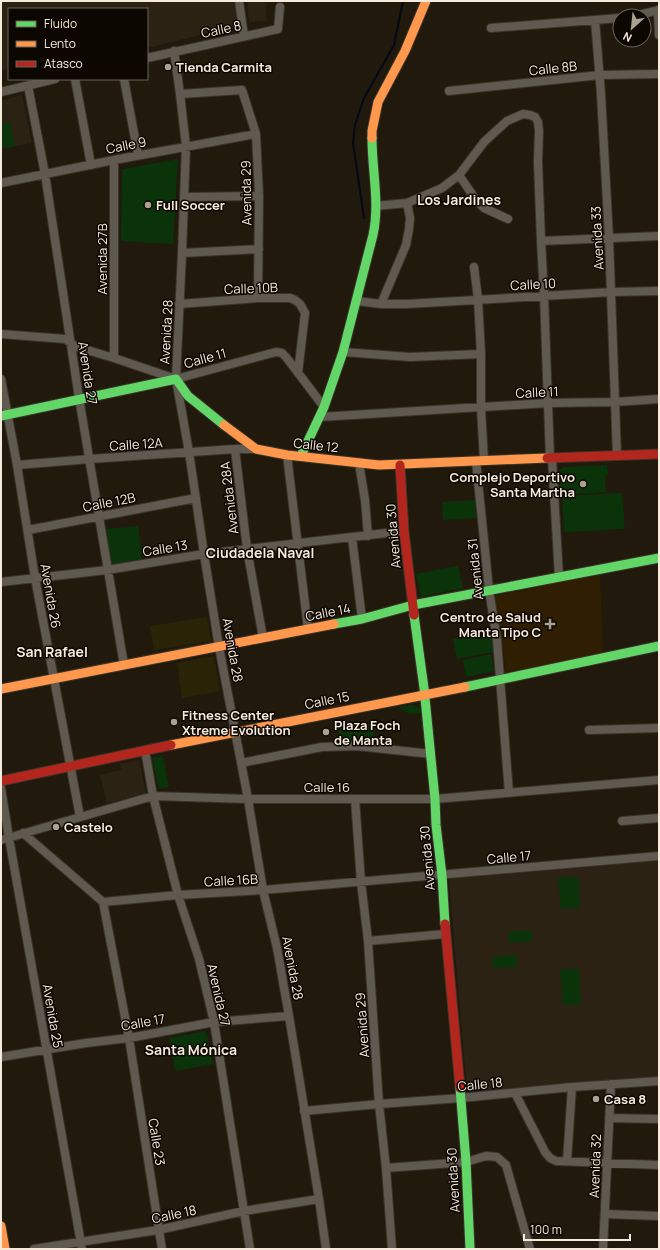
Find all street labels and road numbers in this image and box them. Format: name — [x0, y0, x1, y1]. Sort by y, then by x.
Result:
street label: Calle 8 — [199, 16, 243, 42]
street label: Calle 8B — [528, 57, 578, 79]
street label: Calle 9 — [104, 132, 148, 158]
street label: Avenida 29 — [236, 160, 256, 226]
street label: Avenida 33 — [586, 206, 608, 270]
street label: Avenida 27B — [93, 223, 111, 295]
street label: Calle 10 — [510, 274, 556, 294]
street label: Calle 10B — [224, 278, 278, 298]
street label: Avenida 28 — [155, 299, 177, 365]
street label: Avenida 27 — [74, 340, 102, 406]
street label: Calle 11 — [182, 344, 228, 372]
street label: Calle 11 — [515, 382, 559, 402]
street label: Calle 12A — [109, 433, 163, 455]
street label: Calle 12 — [293, 434, 339, 456]
street label: Avenida 28A — [216, 461, 242, 535]
street label: Calle 12B — [81, 488, 137, 516]
street label: Avenida 30 — [381, 503, 405, 569]
street label: Calle 13 — [141, 536, 189, 560]
street label: Avenida 31 — [463, 537, 487, 601]
street label: Avenida 26 — [36, 562, 66, 630]
street label: Calle 14 — [304, 599, 352, 625]
street label: Avenida 28 — [219, 617, 247, 683]
street label: Calle 15 — [303, 687, 351, 713]
street label: Calle 16 — [304, 778, 350, 796]
street label: Avenida 30 — [415, 825, 439, 891]
street label: Calle 17 — [486, 846, 532, 868]
street label: Calle 16B — [204, 870, 258, 890]
street label: Avenida 28 — [278, 935, 308, 1001]
street label: Avenida 27 — [203, 962, 235, 1028]
street label: Avenida 25 — [39, 983, 67, 1049]
street label: Avenida 29 — [351, 992, 373, 1058]
street label: Calle 17 — [120, 1009, 166, 1035]
street label: Calle 18 — [456, 1073, 504, 1095]
street label: Calle 23 — [144, 1117, 170, 1167]
street label: Avenida 32 — [585, 1134, 605, 1198]
street label: Avenida 30 — [442, 1147, 464, 1213]
street label: Calle 18 — [150, 1200, 198, 1228]

